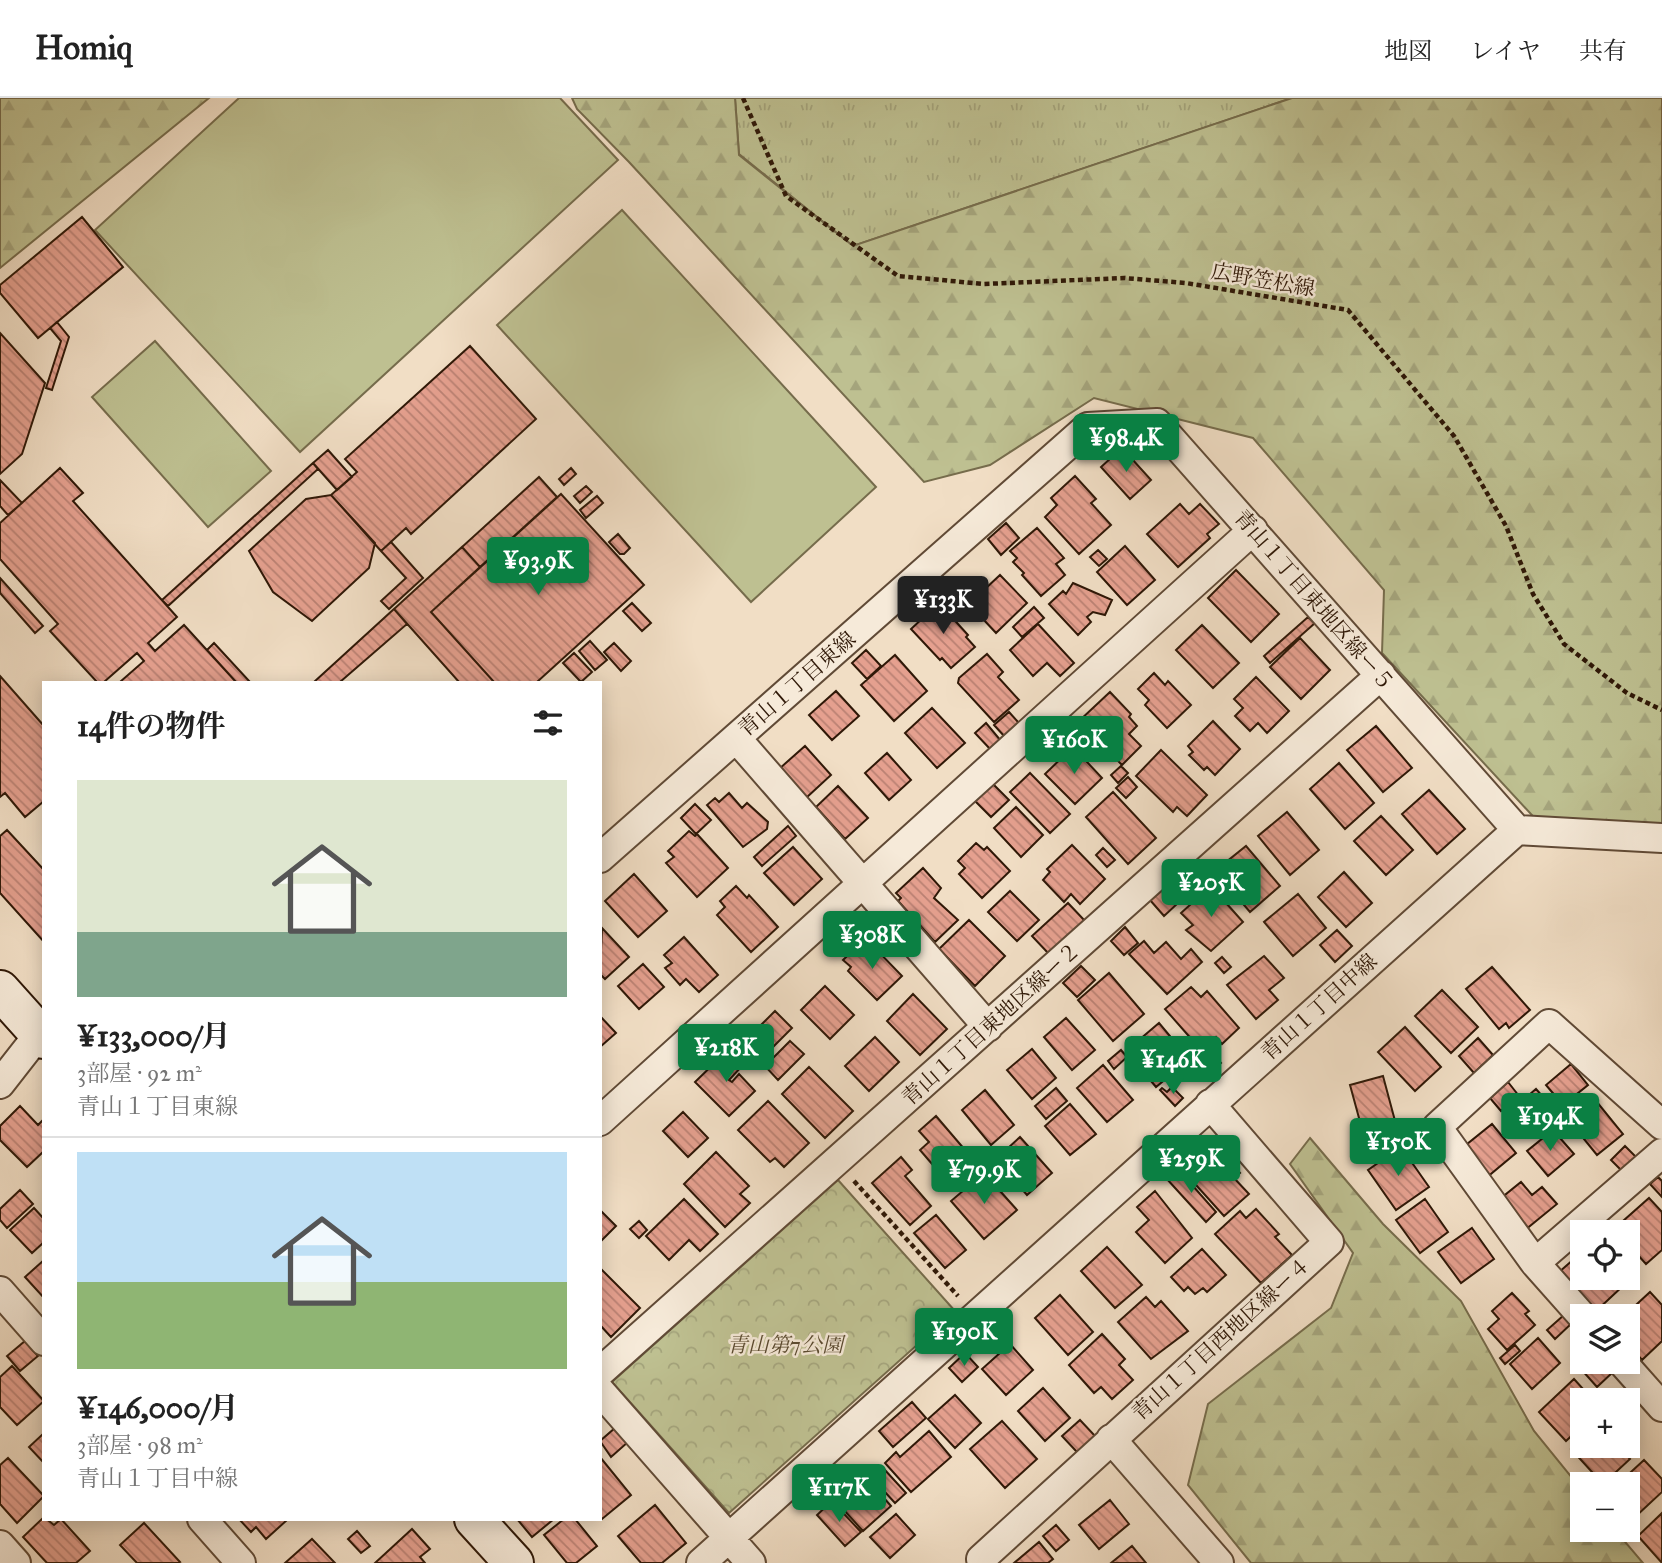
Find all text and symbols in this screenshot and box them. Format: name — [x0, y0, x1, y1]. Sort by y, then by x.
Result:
text: Homiq — [35, 28, 132, 68]
text: 地図 — [1384, 36, 1432, 66]
text: レイヤ — [1470, 36, 1541, 66]
text: 共有 — [1579, 36, 1627, 66]
street label: 広野笠松線 — [1209, 258, 1317, 302]
pin: ¥98.4K — [1069, 414, 1183, 474]
text: ¥98.4K — [1089, 423, 1163, 451]
street label: 青山１丁目東地区線ー５ — [1228, 504, 1400, 696]
pin: ¥93.9K — [481, 538, 595, 597]
text: ¥93.9K — [503, 546, 573, 574]
pin: ¥133K — [894, 576, 992, 636]
text: ¥133K — [914, 585, 972, 613]
street label: 青山１丁目東線 — [733, 626, 861, 742]
icon: filters — [529, 704, 567, 742]
text: 14件の物件 — [77, 708, 226, 744]
pin: ¥160K — [1025, 716, 1123, 776]
text: ¥160K — [1041, 725, 1107, 753]
icon: home — [259, 826, 385, 952]
pin: ¥205K — [1162, 860, 1260, 919]
text: ¥205K — [1178, 868, 1244, 896]
pin: ¥308K — [823, 912, 921, 971]
text: ¥308K — [839, 920, 905, 948]
street label: 青山１丁目東地区線ー２ — [896, 937, 1086, 1111]
street label: 青山１丁目中線 — [1256, 948, 1382, 1066]
text: ¥133,000/月 — [77, 1018, 231, 1054]
pin: ¥218K — [677, 1024, 775, 1084]
text: ¥218K — [694, 1033, 758, 1061]
pin: ¥146K — [1124, 1037, 1222, 1096]
text: ¥146K — [1140, 1045, 1206, 1073]
text: 3部屋 · 92 m² — [77, 1059, 202, 1087]
text: 青山１丁目東線 — [77, 1092, 238, 1120]
pin: ¥194K — [1501, 1094, 1599, 1153]
text: ¥194K — [1517, 1102, 1583, 1130]
pin: ¥150K — [1349, 1118, 1447, 1178]
text: ¥150K — [1366, 1127, 1430, 1155]
pin: ¥259K — [1142, 1136, 1240, 1195]
text: ¥259K — [1158, 1144, 1224, 1172]
pin: ¥79.9K — [927, 1146, 1041, 1206]
text: ¥79.9K — [947, 1155, 1021, 1183]
icon: home — [259, 1198, 385, 1324]
map controls — [1570, 1220, 1640, 1542]
button: locate — [1570, 1220, 1640, 1290]
street label: 青山１丁目西地区線ー４ — [1126, 1252, 1316, 1426]
button: layers — [1570, 1304, 1640, 1374]
pin: ¥190K — [915, 1308, 1013, 1368]
text: ¥190K — [931, 1317, 997, 1345]
park label: 青山第7公園 — [727, 1332, 846, 1358]
button: + — [1570, 1388, 1640, 1458]
text: ¥146,000/月 — [77, 1390, 239, 1426]
text: 3部屋 · 98 m² — [77, 1431, 203, 1459]
text: 青山１丁目中線 — [77, 1464, 238, 1492]
pin: ¥117K — [790, 1464, 888, 1524]
button: − — [1570, 1472, 1640, 1542]
text: ¥117K — [808, 1473, 870, 1501]

